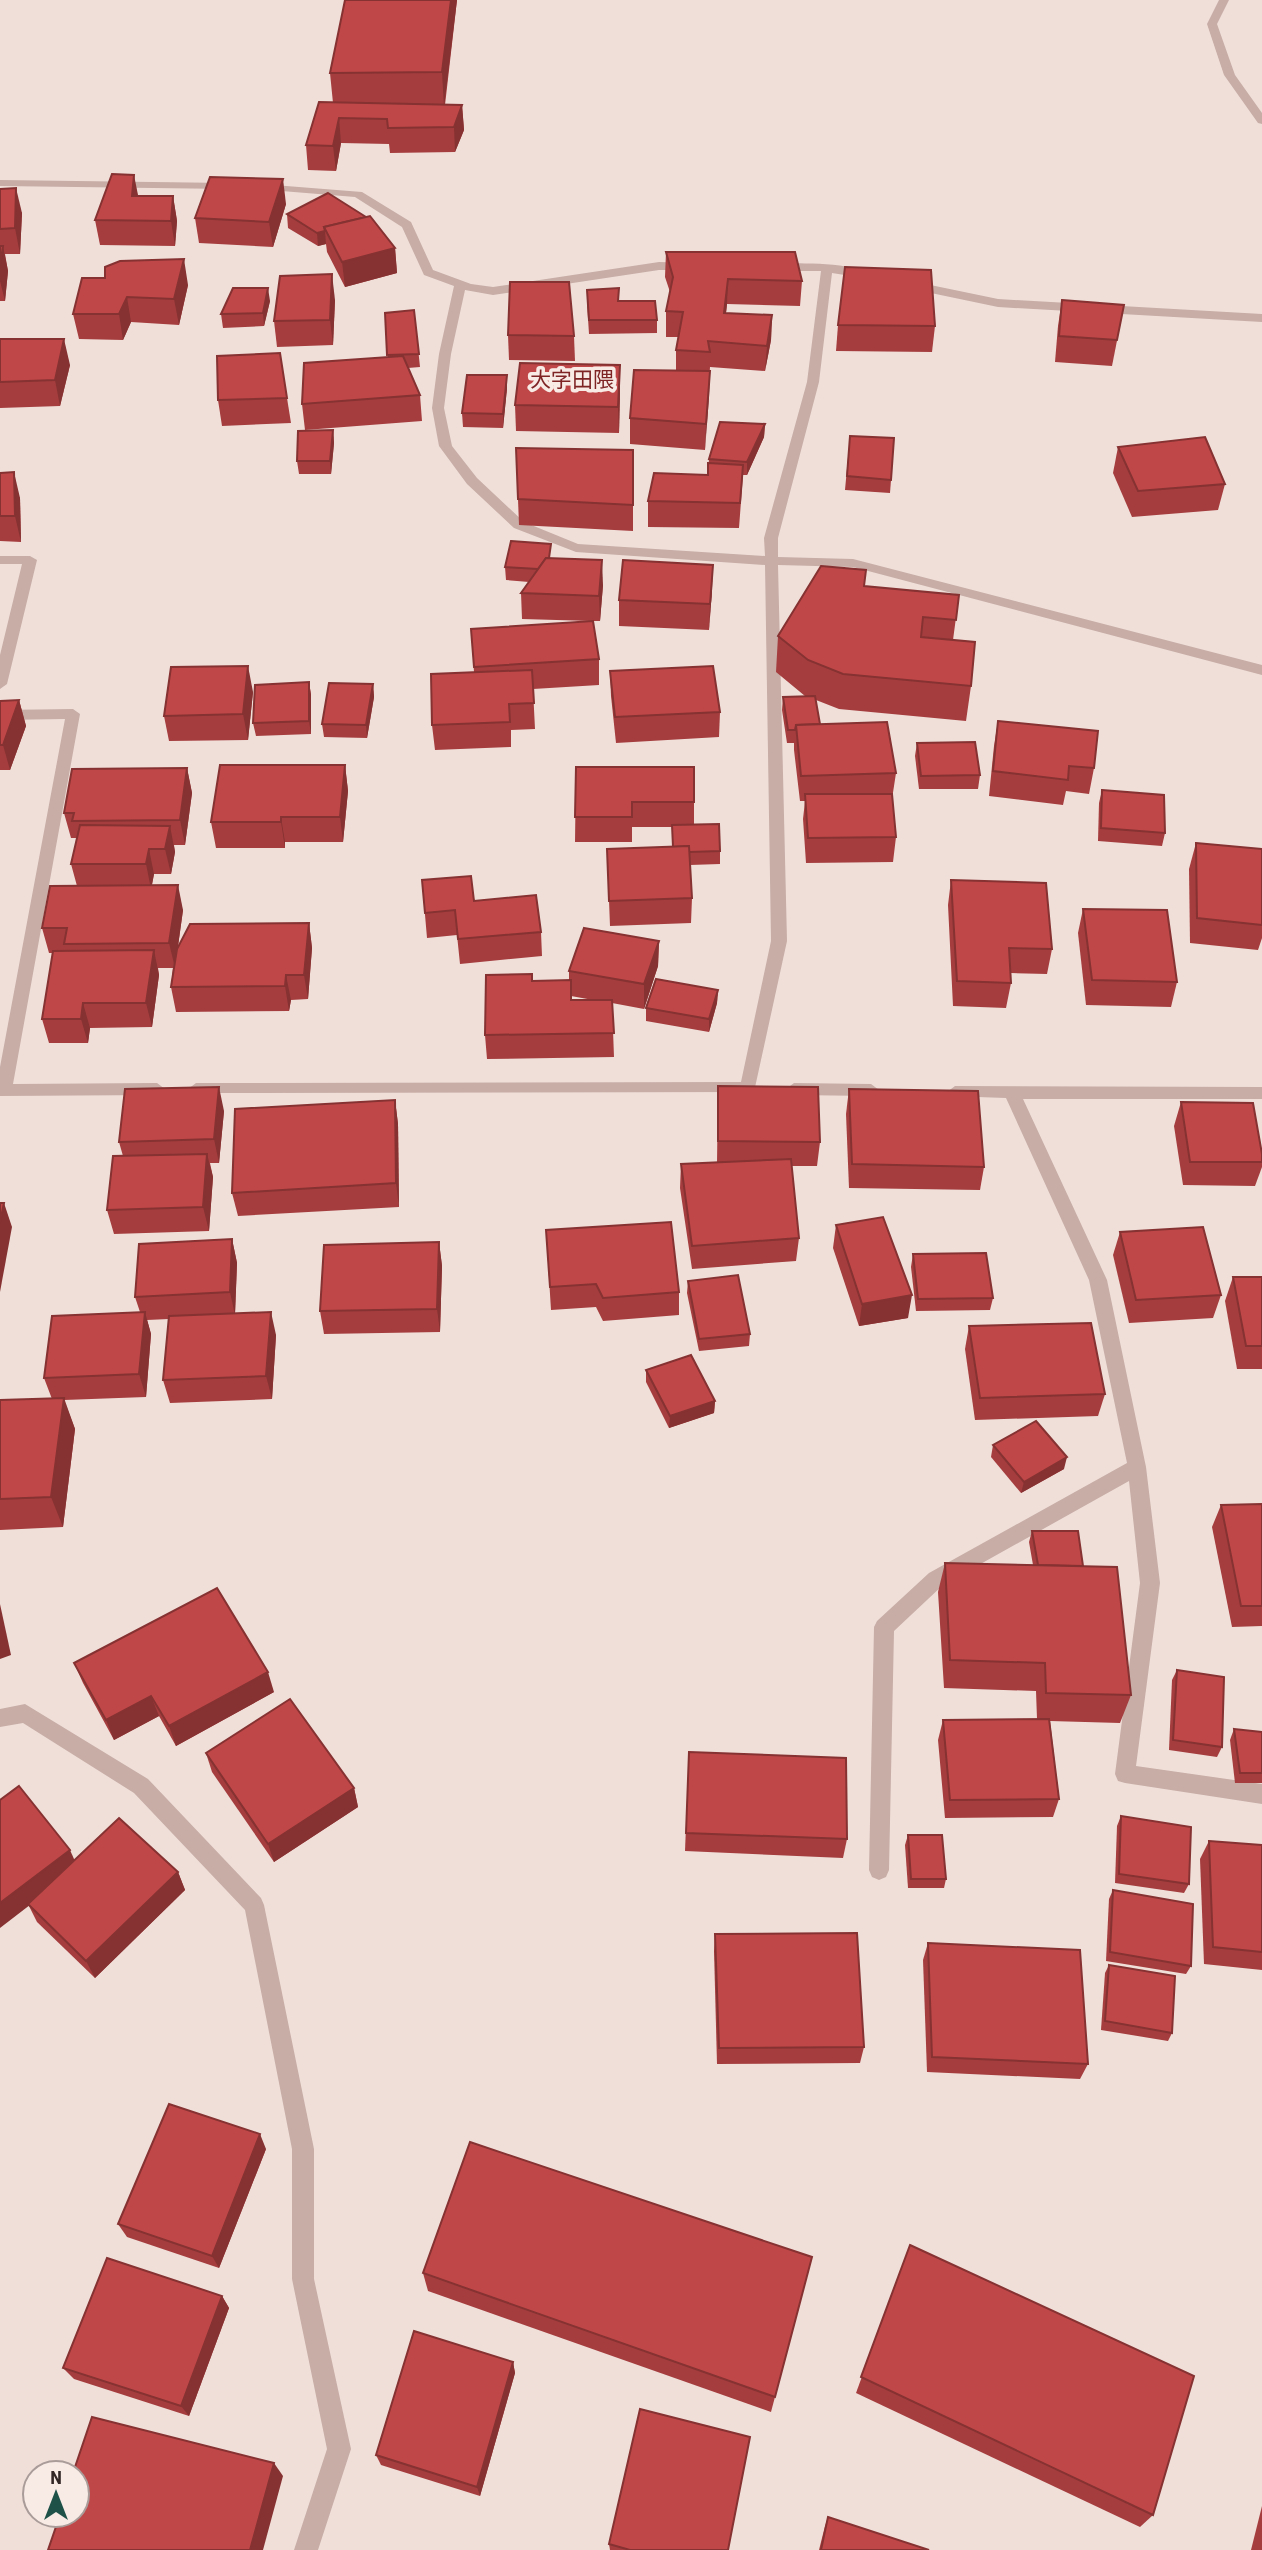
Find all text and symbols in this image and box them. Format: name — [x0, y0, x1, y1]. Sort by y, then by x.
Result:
district label: 大字田隈 — [530, 368, 614, 392]
north arrow — [21, 2459, 91, 2529]
text: N — [50, 2466, 62, 2489]

